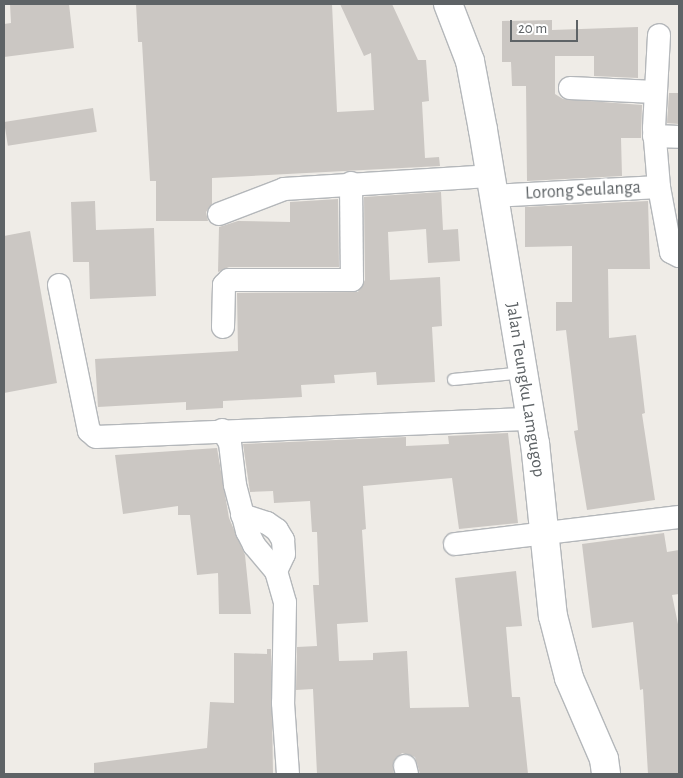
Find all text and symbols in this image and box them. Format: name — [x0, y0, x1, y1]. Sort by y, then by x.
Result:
scale bar — [513, 10, 580, 42]
text: 20 m — [518, 21, 547, 36]
street label: Lorong Seulanga — [525, 177, 641, 205]
street label: Jalan Teungku Lamgugop — [501, 301, 549, 479]

